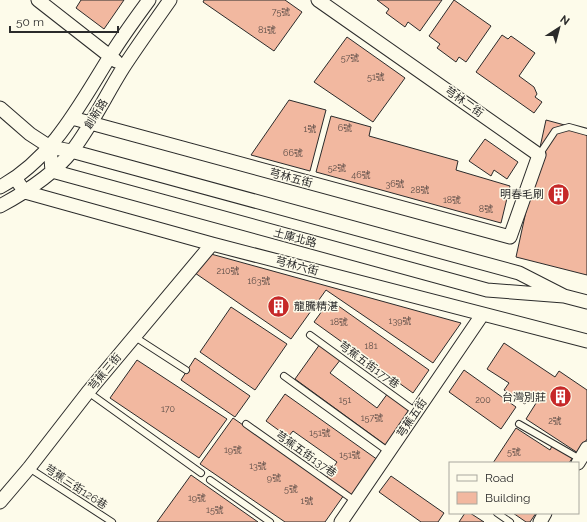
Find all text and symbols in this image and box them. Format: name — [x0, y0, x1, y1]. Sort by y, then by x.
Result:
house number: 75號 — [272, 7, 290, 17]
scale bar — [10, 8, 118, 34]
north arrow — [539, 8, 579, 48]
text: N — [557, 13, 572, 28]
text: 50 m — [16, 15, 44, 29]
house number: 81號 — [258, 25, 276, 35]
house number: 57號 — [341, 53, 359, 63]
house number: 51號 — [367, 72, 385, 82]
street label: 芎林二街 — [442, 84, 486, 120]
street label: 創新路 — [82, 97, 110, 131]
house number: 6號 — [338, 123, 352, 133]
house number: 1號 — [304, 124, 316, 134]
house number: 66號 — [283, 148, 303, 158]
house number: 52號 — [328, 163, 346, 173]
street label: 芎林五街 — [268, 166, 314, 190]
house number: 46號 — [351, 170, 371, 180]
house number: 36號 — [385, 179, 405, 189]
building icon: 明春毛刷 — [546, 181, 572, 207]
house number: 28號 — [410, 185, 430, 195]
place label: 明春毛刷 — [500, 188, 544, 201]
house number: 18號 — [443, 195, 461, 205]
house number: 8號 — [479, 204, 493, 214]
street label: 土庫北路 — [272, 226, 318, 250]
street label: 芎林六街 — [274, 254, 320, 278]
house number: 210號 — [216, 266, 240, 276]
house number: 163號 — [247, 276, 271, 286]
building icon: 龍騰精湛 — [266, 293, 292, 319]
place label: 龍騰精湛 — [294, 300, 338, 313]
house number: 139號 — [389, 316, 411, 326]
house number: 18號 — [330, 317, 348, 327]
street label: 芎蕉五街177巷 — [336, 339, 402, 391]
house number: 181 — [364, 341, 378, 351]
street label: 芎蕉三街 — [86, 351, 124, 393]
building icon: 台灣別莊 — [548, 384, 574, 410]
place label: 台灣別莊 — [502, 391, 546, 404]
house number: 151 — [339, 395, 351, 405]
house number: 200 — [475, 395, 491, 405]
street label: 芎蕉五街 — [394, 396, 430, 440]
house number: 170 — [161, 404, 176, 414]
house number: 157號 — [361, 413, 383, 423]
house number: 2號 — [548, 416, 562, 426]
street label: 芎蕉五街137巷 — [273, 428, 339, 480]
house number: 151號 — [309, 428, 331, 438]
house number: 19號 — [224, 445, 242, 455]
house number: 5號 — [507, 447, 521, 457]
house number: 151號 — [339, 450, 361, 460]
house number: 13號 — [249, 461, 267, 471]
street label: 芎蕉三街126巷 — [42, 462, 110, 512]
legend — [449, 462, 579, 514]
text: Road — [485, 471, 514, 485]
house number: 9號 — [267, 473, 281, 483]
house number: 5號 — [284, 484, 298, 494]
text: Building — [485, 491, 531, 505]
house number: 19號 — [188, 493, 206, 503]
house number: 1號 — [301, 496, 313, 506]
house number: 15號 — [206, 505, 224, 515]

